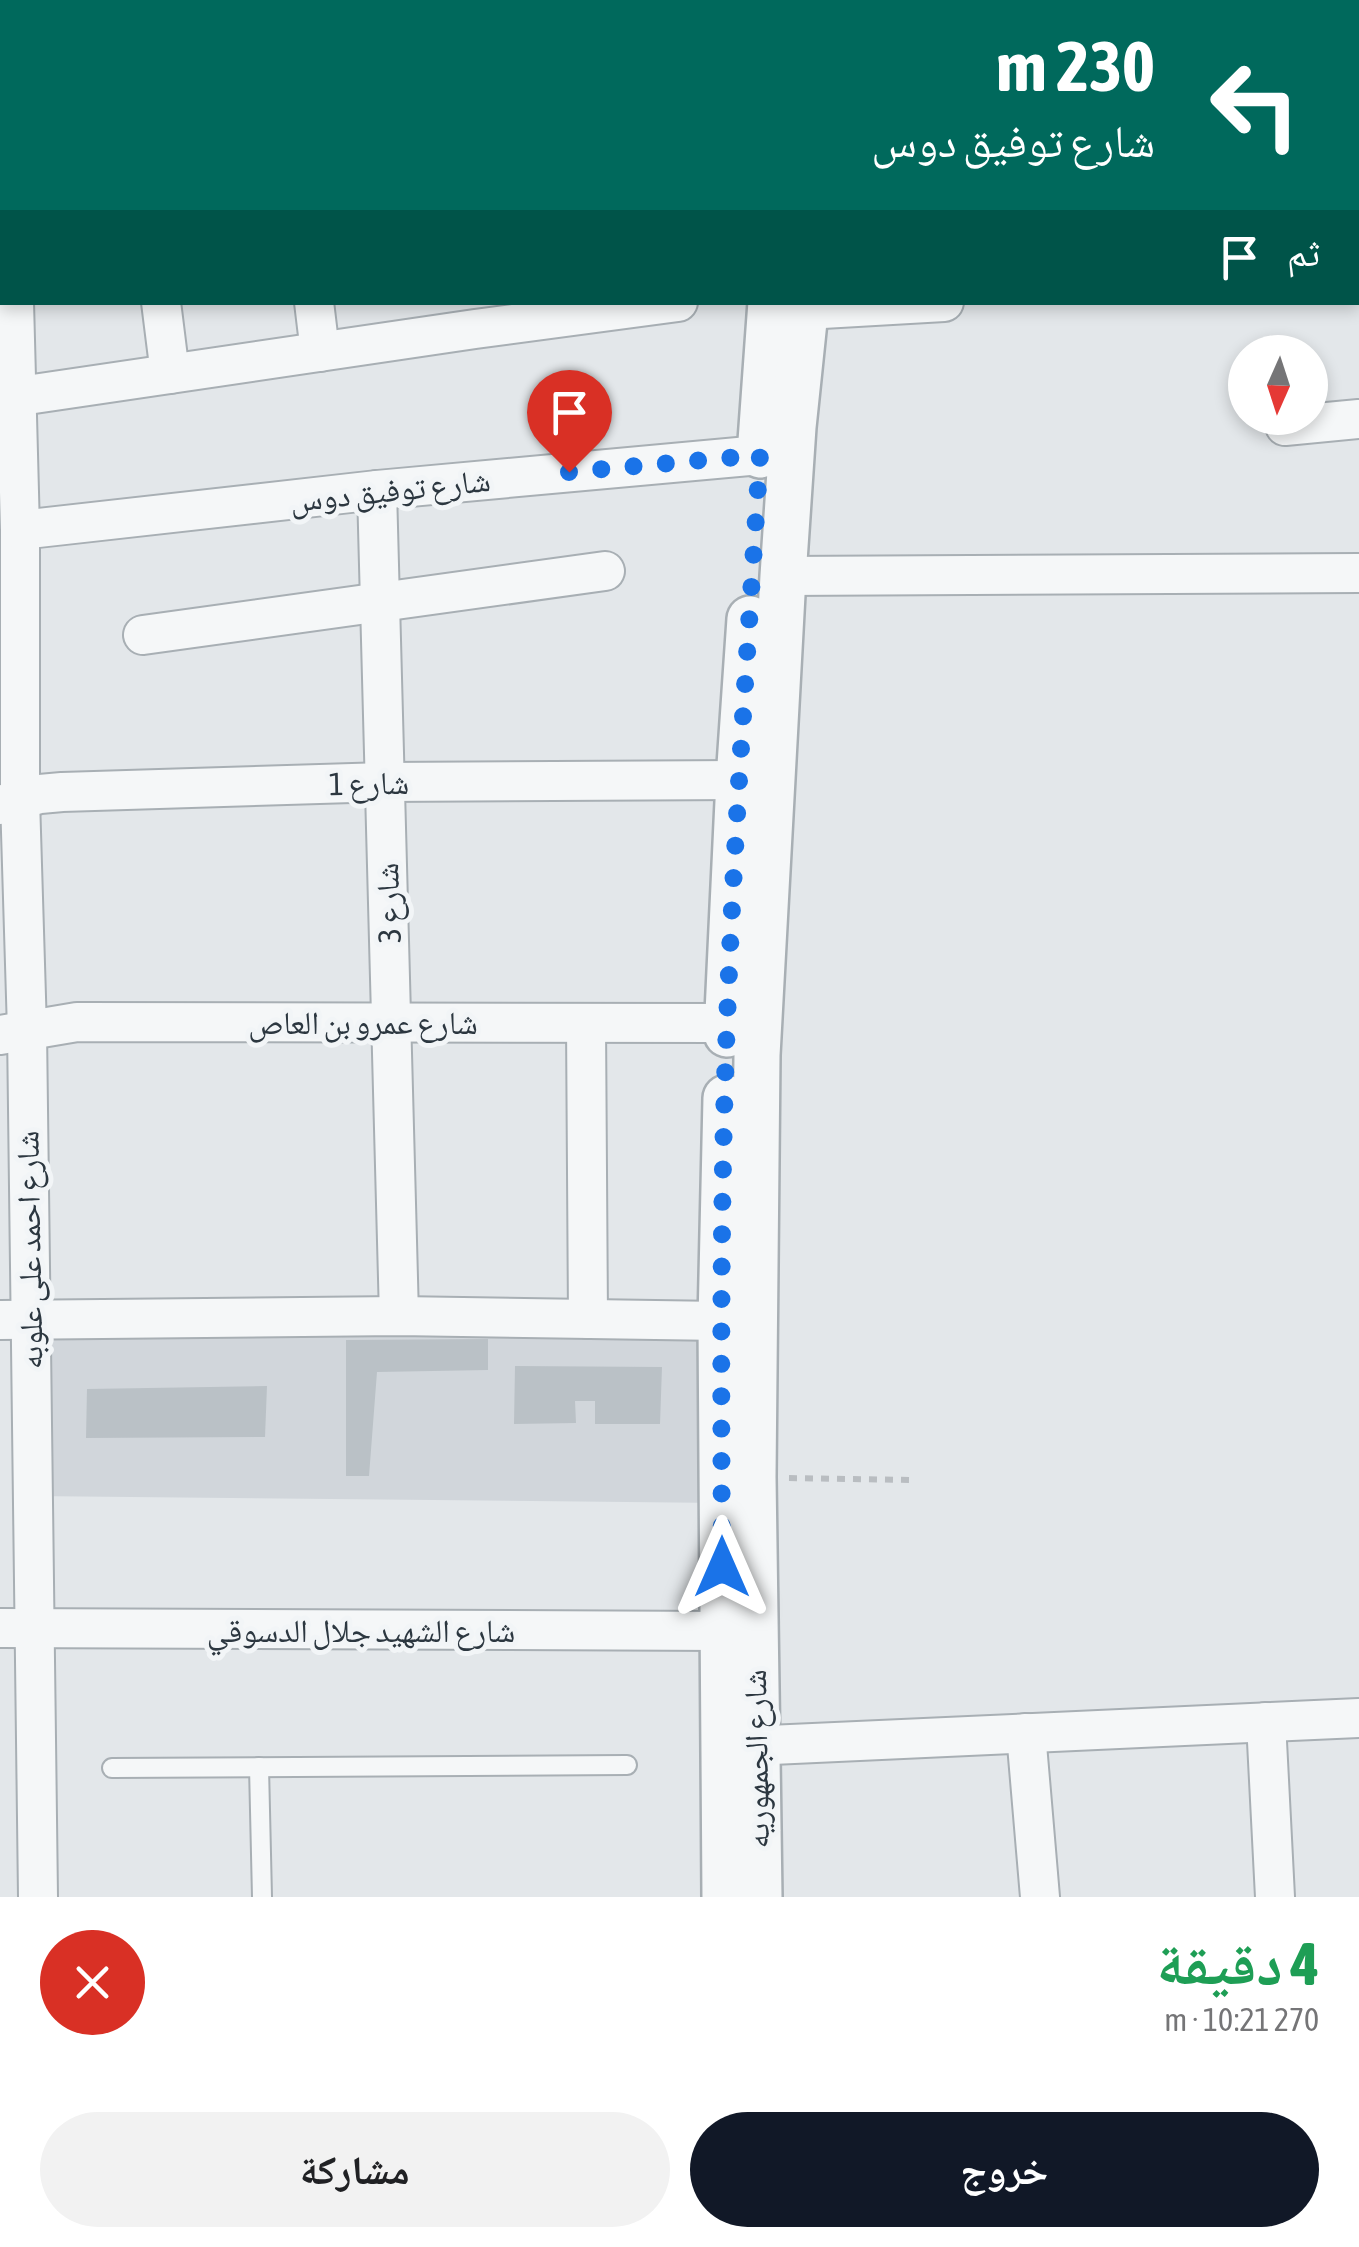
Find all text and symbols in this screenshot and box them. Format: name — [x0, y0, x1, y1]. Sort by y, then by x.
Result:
text: 230 m — [996, 26, 1155, 106]
icon: left — [1190, 40, 1320, 170]
text: شارع توفيق دوس — [871, 115, 1155, 167]
icon: arrive — [1212, 230, 1267, 285]
text: ثم — [1287, 231, 1320, 274]
north arrow — [1228, 335, 1328, 435]
map controls — [1228, 335, 1328, 435]
pin — [527, 370, 612, 473]
icon: arrive — [542, 385, 597, 440]
street label: شارع توفيق دوس — [288, 461, 492, 521]
street label: شارع 1 — [329, 764, 409, 804]
street label: شارع 3 — [368, 862, 410, 944]
street label: شارع عمرو بن العاص — [248, 1004, 478, 1043]
street label: شارع احمد على علوبه — [8, 1130, 52, 1370]
position arrow — [670, 1515, 774, 1619]
street label: شارع الشهيد جلال الدسوقي — [207, 1612, 515, 1656]
street label: شارع الجمهوريه — [736, 1669, 778, 1849]
text: 4 دقيقة — [1157, 1929, 1319, 1998]
button: close — [40, 1930, 145, 2035]
text: 270 m · 10:21 — [1164, 2001, 1319, 2038]
button: مشاركة — [40, 2112, 670, 2227]
button: خروج — [690, 2112, 1319, 2227]

